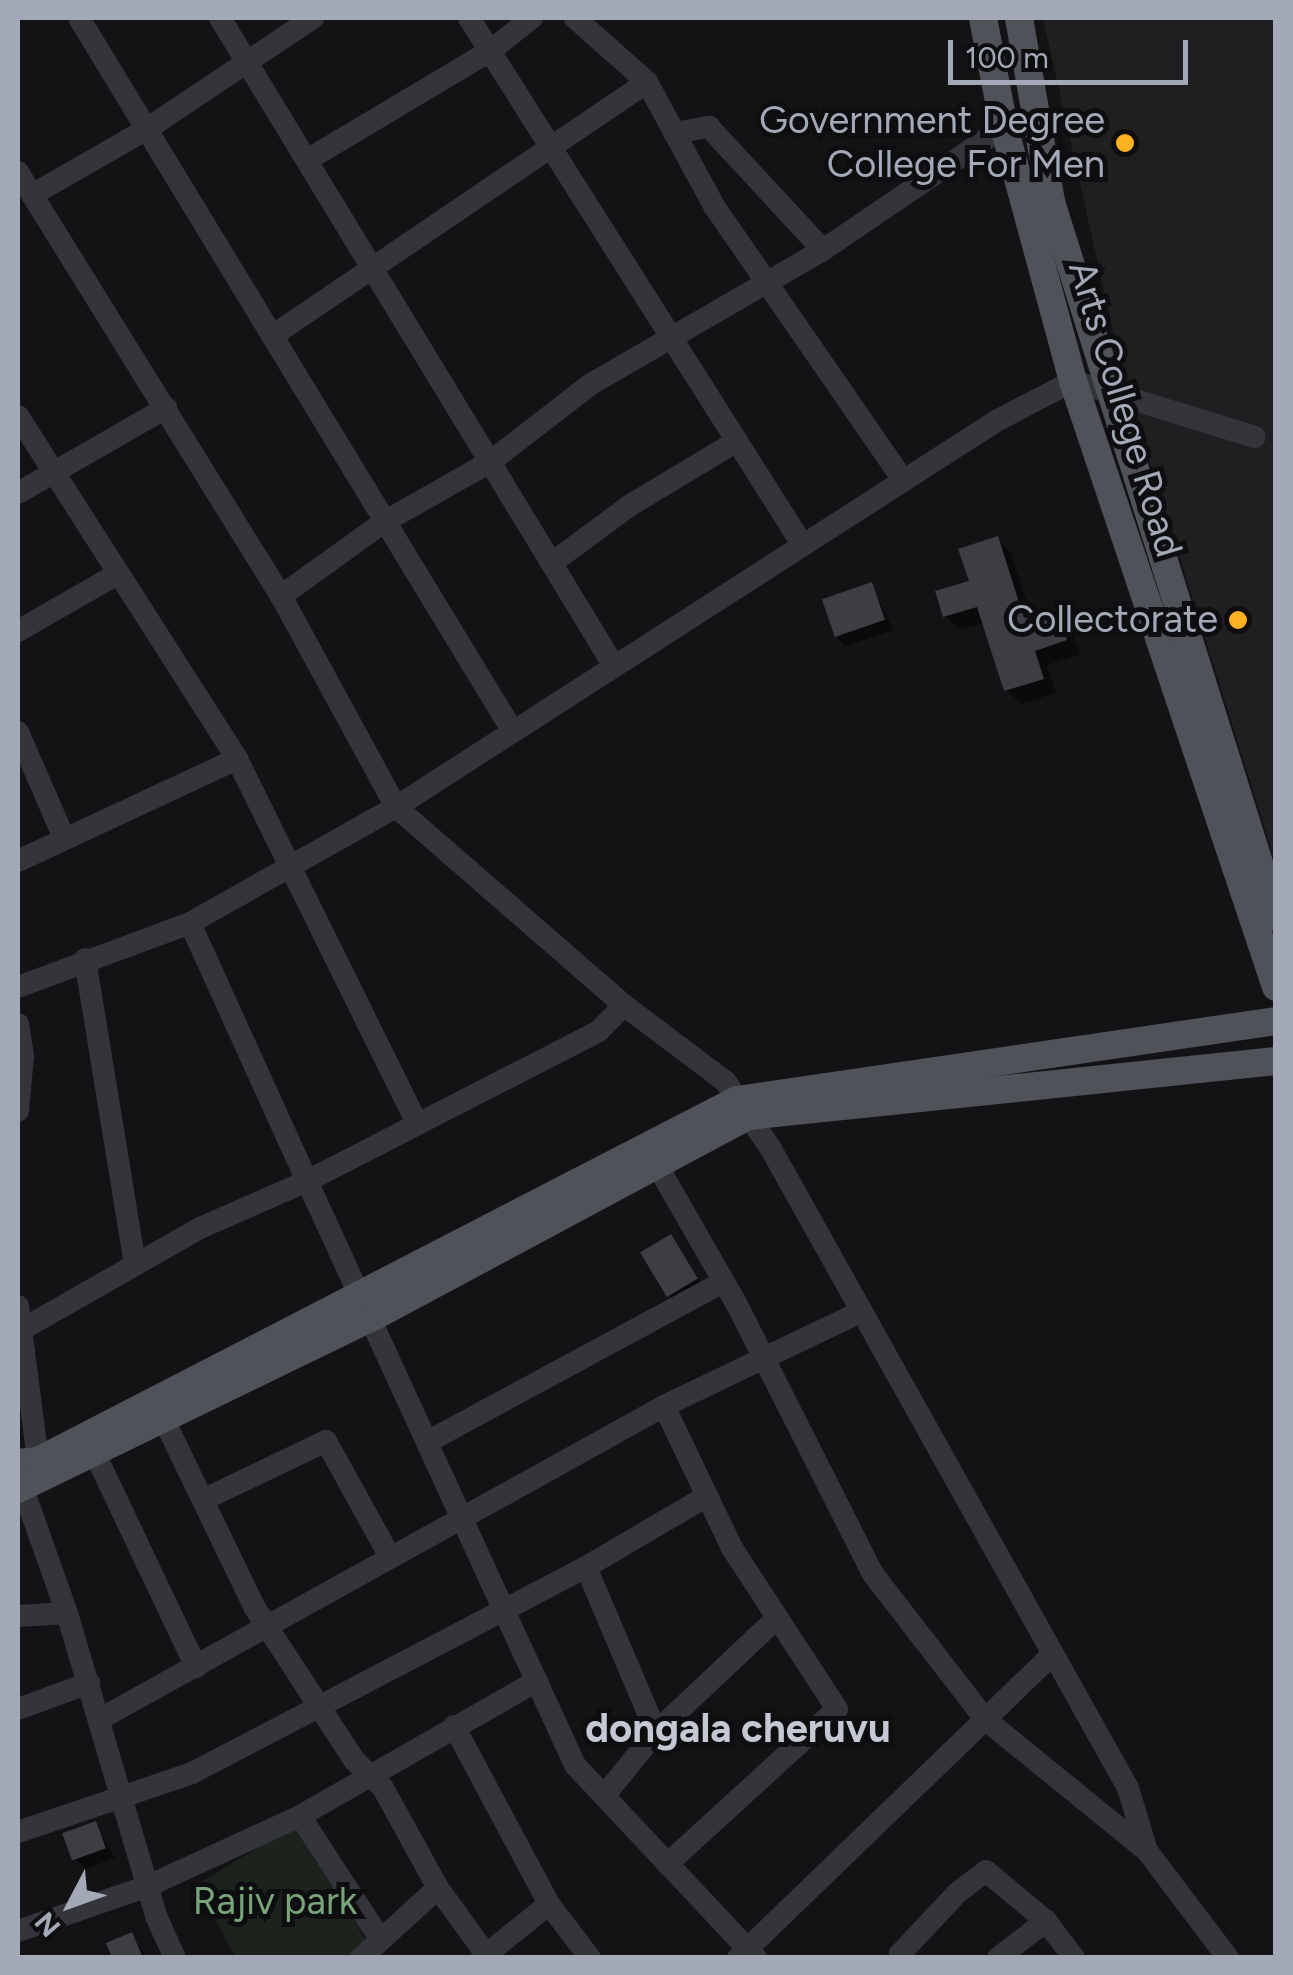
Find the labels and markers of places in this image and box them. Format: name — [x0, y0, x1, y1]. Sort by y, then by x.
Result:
place label: Government Degree College For Men — [759, 98, 1105, 188]
marker: Government Degree College For Men — [1114, 132, 1136, 154]
place label: Collectorate — [1007, 597, 1218, 643]
marker: Collectorate — [1227, 609, 1249, 631]

